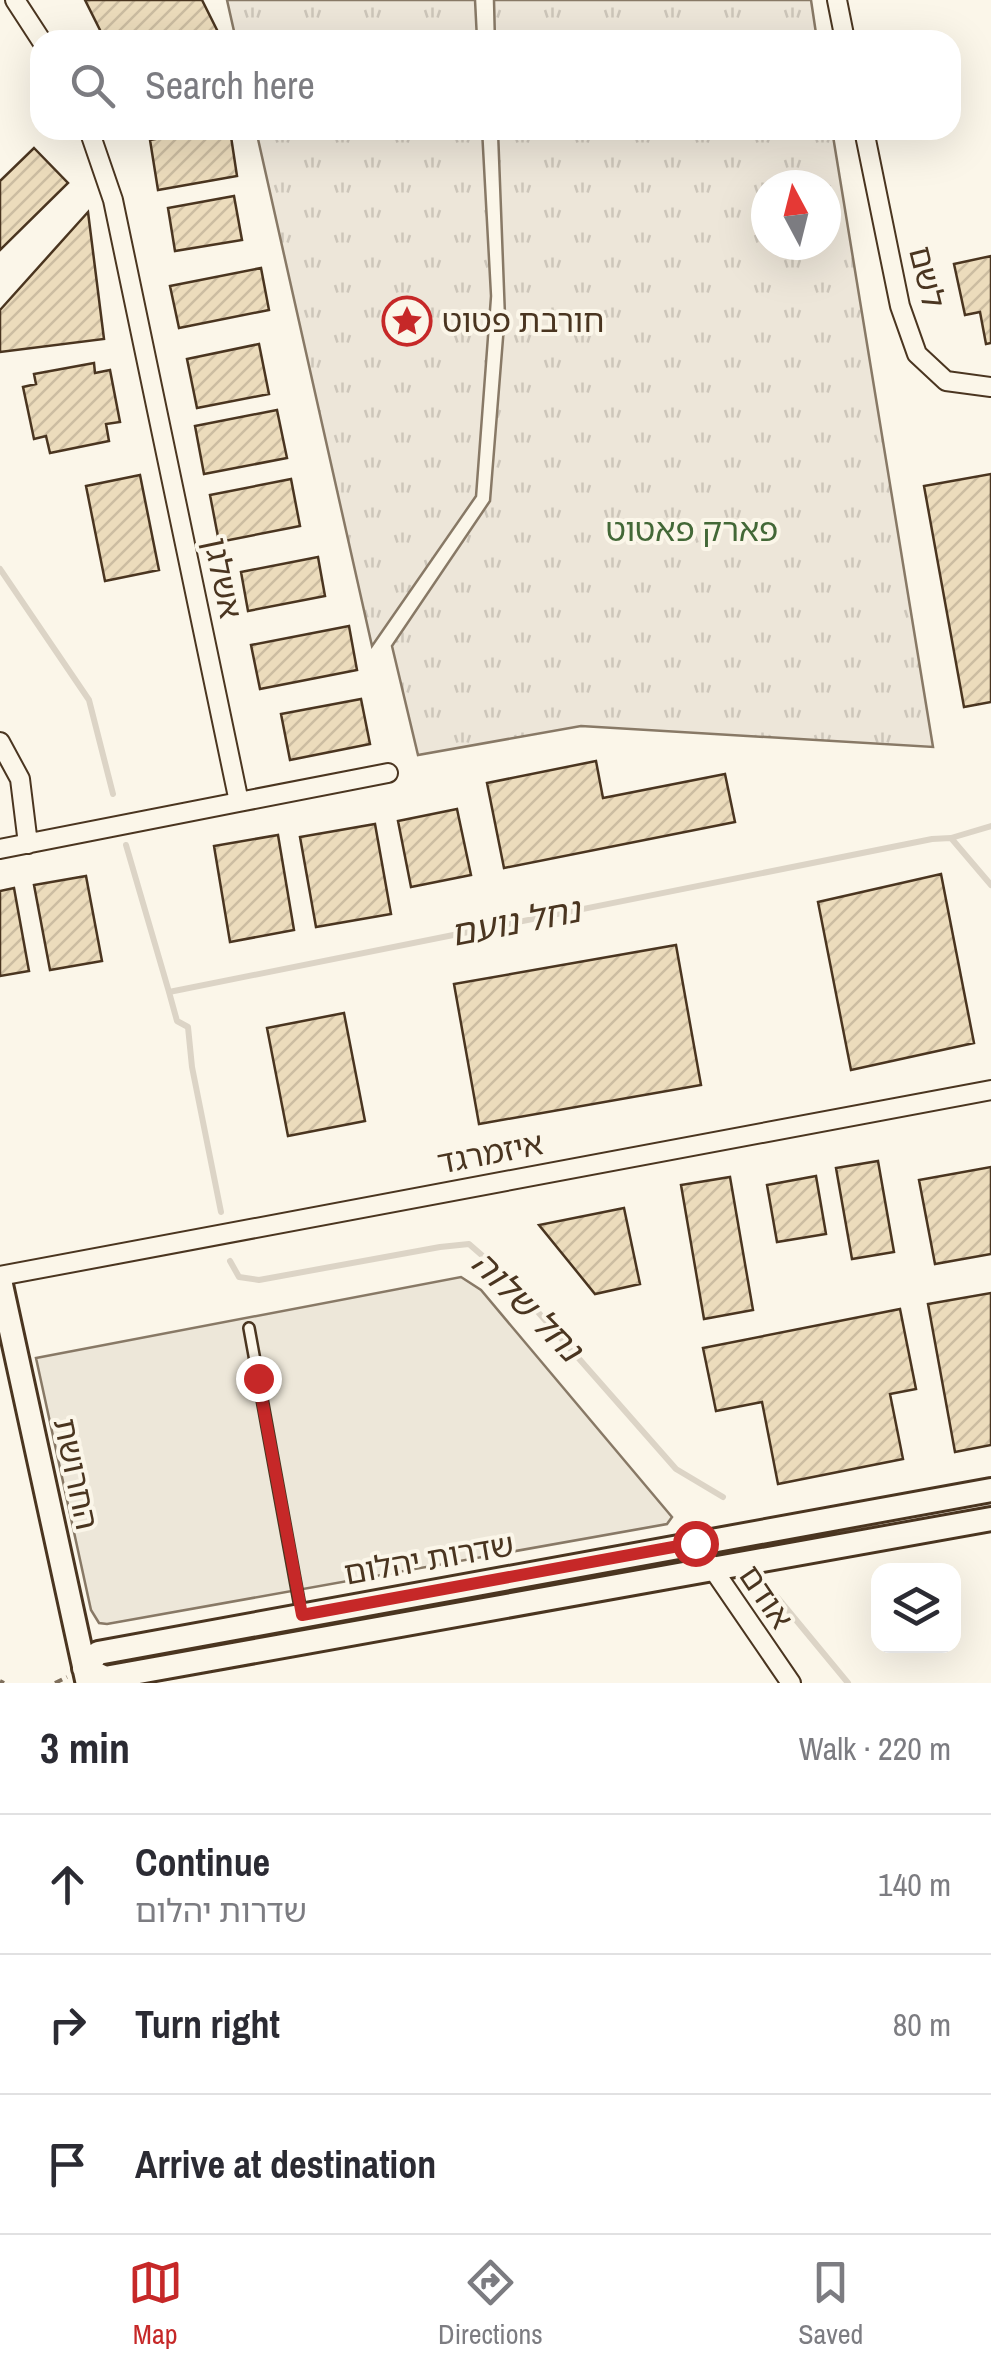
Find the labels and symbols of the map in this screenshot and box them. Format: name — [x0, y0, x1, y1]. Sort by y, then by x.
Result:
north arrow — [751, 170, 841, 260]
street label: לשם — [899, 241, 956, 312]
place icon: חורבת פטוט — [381, 295, 433, 347]
place label: חורבת פטוט — [442, 299, 604, 342]
park label: פארק פאטוט — [606, 508, 778, 551]
street label: אשלגן — [194, 533, 253, 622]
water label: נחל נועם — [446, 885, 586, 957]
street label: איזמרגד — [433, 1121, 546, 1184]
water label: נחל שלוה — [462, 1240, 595, 1373]
route end — [236, 1356, 282, 1402]
street label: החרושת — [44, 1414, 109, 1534]
route start — [673, 1521, 719, 1567]
street label: שדרות יהלום — [341, 1522, 517, 1595]
street label: אודם — [729, 1556, 803, 1637]

